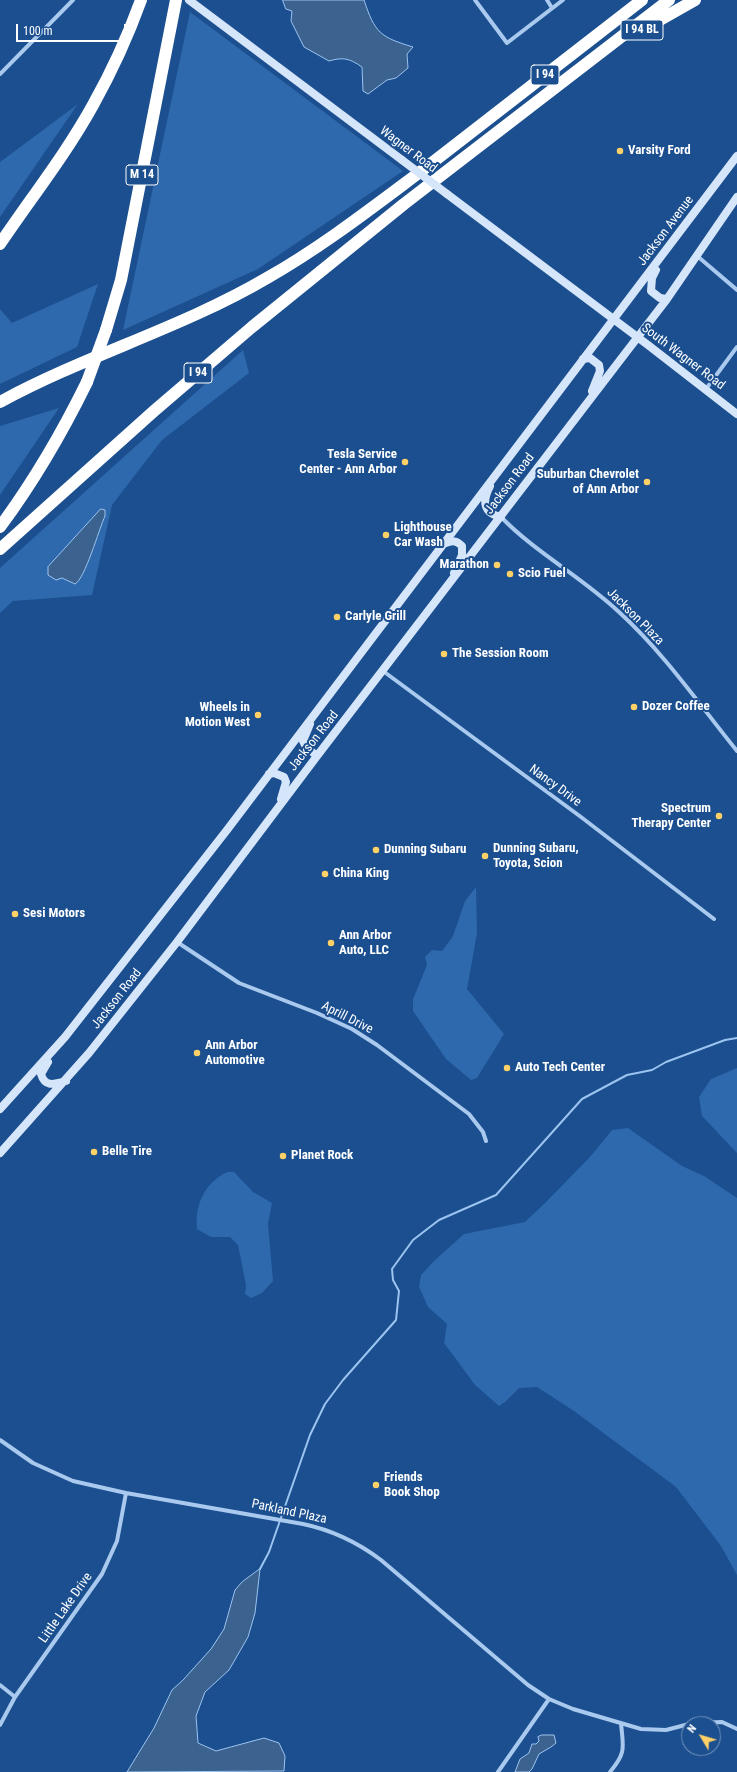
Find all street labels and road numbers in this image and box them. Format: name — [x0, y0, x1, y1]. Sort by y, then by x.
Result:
road number: I 94 BL — [621, 20, 663, 40]
road number: I 94 — [531, 65, 559, 85]
street label: Wagner Road — [376, 123, 440, 177]
road number: M 14 — [126, 165, 158, 185]
street label: Jackson Avenue — [635, 193, 697, 269]
street label: South Wagner Road — [638, 321, 728, 393]
road number: I 94 — [184, 363, 212, 383]
street label: Jackson Road — [482, 450, 538, 518]
street label: Jackson Plaza — [603, 585, 667, 649]
street label: Jackson Road — [286, 708, 342, 774]
street label: Nancy Drive — [526, 762, 584, 810]
street label: Jackson Road — [89, 966, 145, 1032]
street label: Aprill Drive — [319, 998, 375, 1038]
street label: Parkland Plaza — [250, 1496, 328, 1528]
street label: Little Lake Drive — [36, 1570, 96, 1646]

